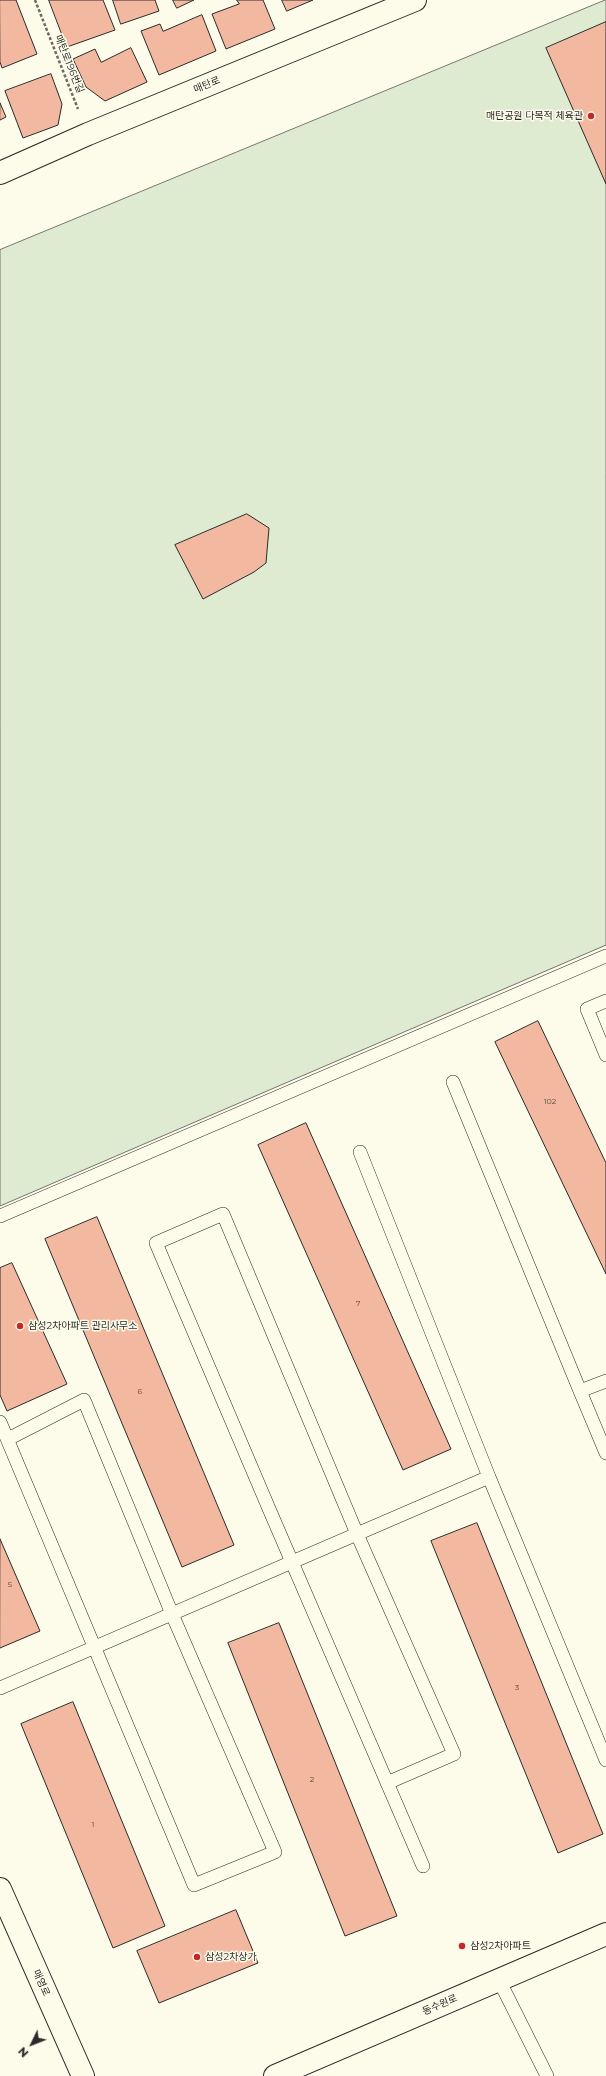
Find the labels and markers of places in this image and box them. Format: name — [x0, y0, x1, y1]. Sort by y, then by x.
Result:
place label: 매탄공원 다목적 체육관 — [486, 110, 583, 122]
marker: 매탄공원 다목적 체육관 — [586, 111, 596, 121]
place label: 삼성2차아파트 관리사무소 — [28, 1320, 137, 1332]
marker: 삼성2차아파트 관리사무소 — [15, 1321, 25, 1331]
place label: 삼성2차아파트 — [470, 1940, 531, 1952]
marker: 삼성2차아파트 — [457, 1941, 467, 1951]
place label: 삼성2차상가 — [205, 1951, 257, 1963]
marker: 삼성2차상가 — [192, 1952, 202, 1962]

